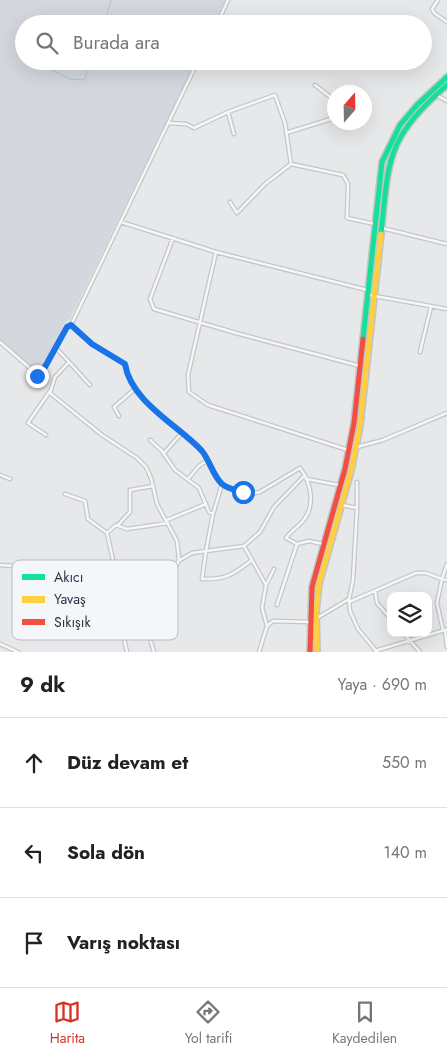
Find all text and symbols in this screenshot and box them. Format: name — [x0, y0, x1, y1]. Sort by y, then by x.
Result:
search box — [15, 15, 432, 70]
icon: search — [33, 29, 61, 57]
text: Burada ara — [73, 29, 160, 56]
north arrow — [327, 85, 372, 130]
route end — [26, 365, 49, 388]
route start — [232, 481, 255, 504]
legend — [12, 560, 178, 640]
text: Akıcı — [54, 567, 83, 587]
text: Yavaş — [54, 589, 86, 609]
map controls — [387, 592, 432, 637]
button: layers — [387, 592, 432, 637]
text: Sıkışık — [54, 612, 91, 632]
text: 9 dk — [20, 670, 65, 700]
text: Yaya · 690 m — [338, 673, 427, 696]
icon: ahead — [20, 749, 48, 777]
text: Düz devam et — [67, 749, 188, 776]
text: 550 m — [382, 751, 427, 774]
icon: left — [20, 839, 48, 867]
text: Sola dön — [67, 839, 145, 866]
text: 140 m — [384, 841, 427, 864]
icon: arrive — [20, 929, 48, 957]
text: Varış noktası — [67, 929, 180, 956]
tab: Harita — [50, 998, 85, 1048]
tab: Yol tarifi — [185, 998, 232, 1048]
tab: Kaydedilen — [332, 998, 397, 1048]

